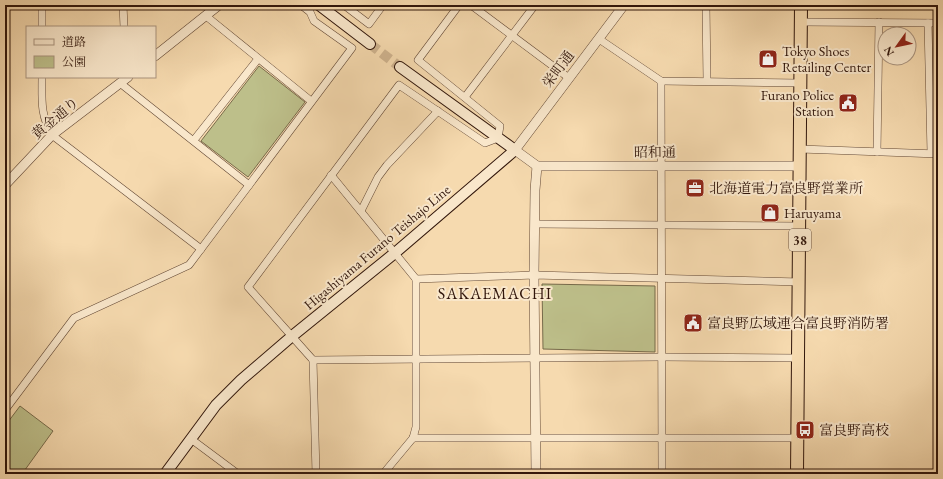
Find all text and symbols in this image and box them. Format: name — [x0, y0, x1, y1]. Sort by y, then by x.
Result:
legend — [26, 26, 156, 78]
north arrow — [877, 26, 917, 66]
text: 道路 — [62, 34, 86, 50]
place label: Tokyo Shoes Retailing Center — [782, 42, 872, 76]
text: N — [880, 44, 897, 59]
street label: 栄町通 — [538, 47, 578, 91]
shop icon: Tokyo Shoes Retailing Center — [757, 48, 779, 70]
text: 公園 — [62, 54, 86, 70]
place label: Furano Police Station — [761, 86, 835, 120]
public building icon: Furano Police Station — [837, 92, 859, 114]
street label: 黄金通り — [28, 93, 82, 143]
street label: 昭和通 — [634, 143, 676, 161]
office icon: 北海道電力富良野営業所 — [684, 177, 706, 199]
place label: 北海道電力富良野営業所 — [709, 179, 863, 197]
street label: Higashiyama Furano Teishajo Line — [300, 180, 454, 314]
shop icon: Haruyama — [759, 202, 781, 224]
place label: Haruyama — [784, 204, 841, 222]
road number: 38 — [789, 229, 811, 251]
district label: SAKAEMACHI — [438, 283, 552, 304]
public building icon: 富良野広域連合富良野消防署 — [682, 312, 704, 334]
place label: 富良野広域連合富良野消防署 — [707, 314, 889, 332]
bus stop icon: 富良野高校 — [794, 419, 816, 441]
place label: 富良野高校 — [819, 421, 889, 439]

